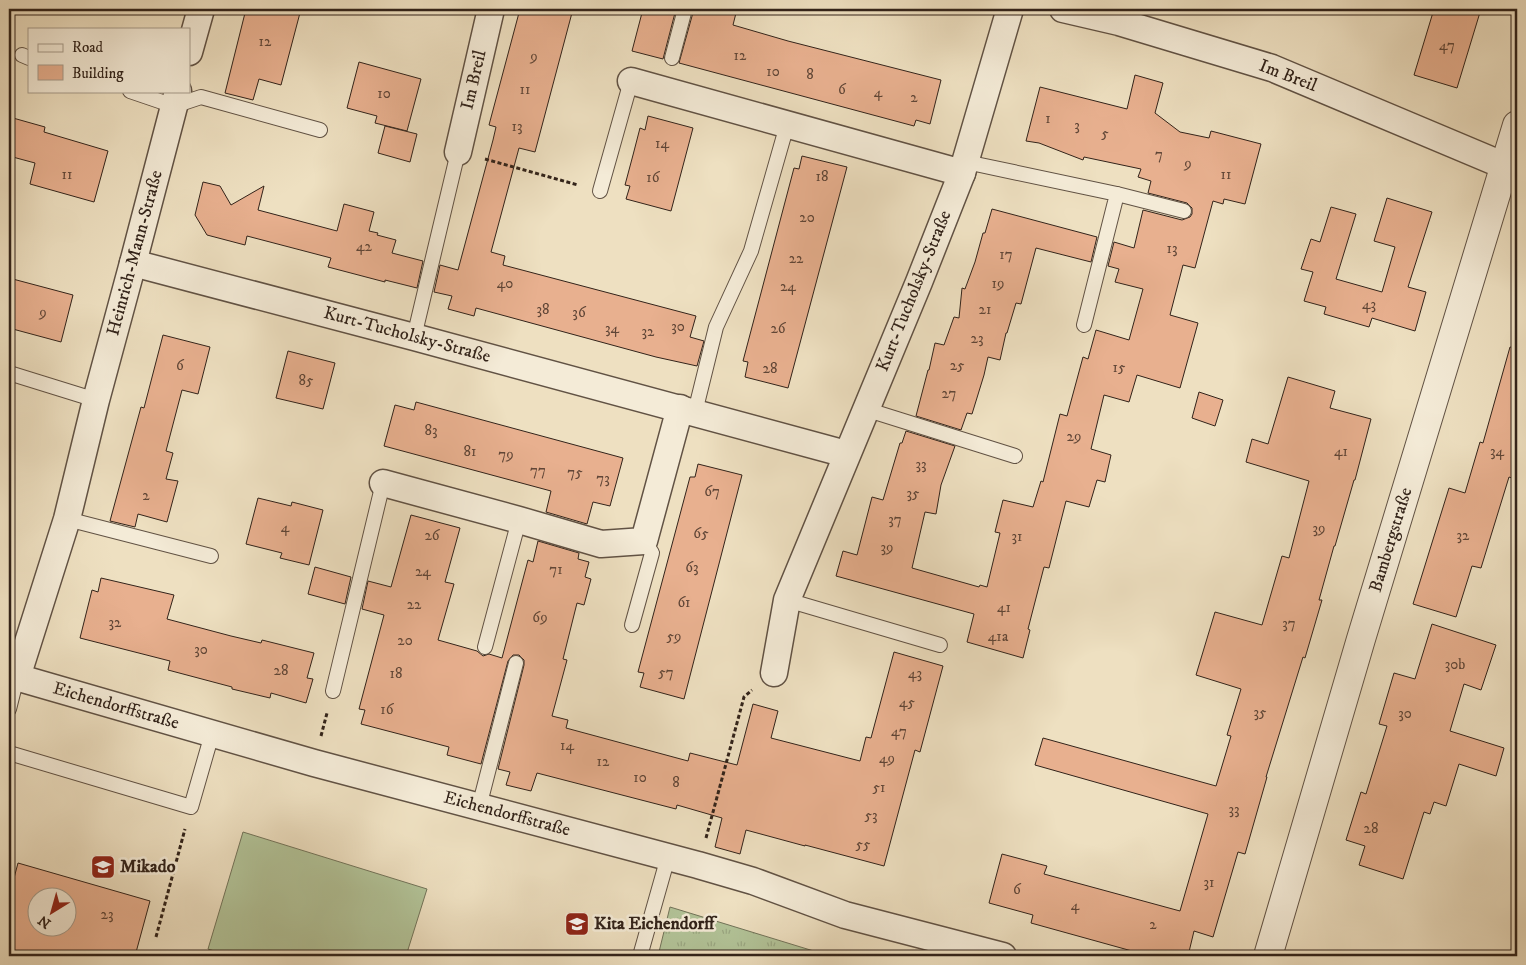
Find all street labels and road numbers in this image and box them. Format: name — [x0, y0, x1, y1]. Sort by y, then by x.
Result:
street label: Im Breil — [457, 48, 492, 112]
street label: Im Breil — [1256, 55, 1321, 97]
street label: Heinrich-Mann-Straße — [102, 168, 168, 338]
street label: Kurt-Tucholsky-Straße — [872, 207, 956, 375]
street label: Kurt-Tucholsky-Straße — [321, 302, 493, 368]
street label: Bambergstraße — [1365, 485, 1417, 595]
street label: Eichendorffstraße — [50, 677, 182, 735]
street label: Eichendorffstraße — [441, 787, 573, 841]

